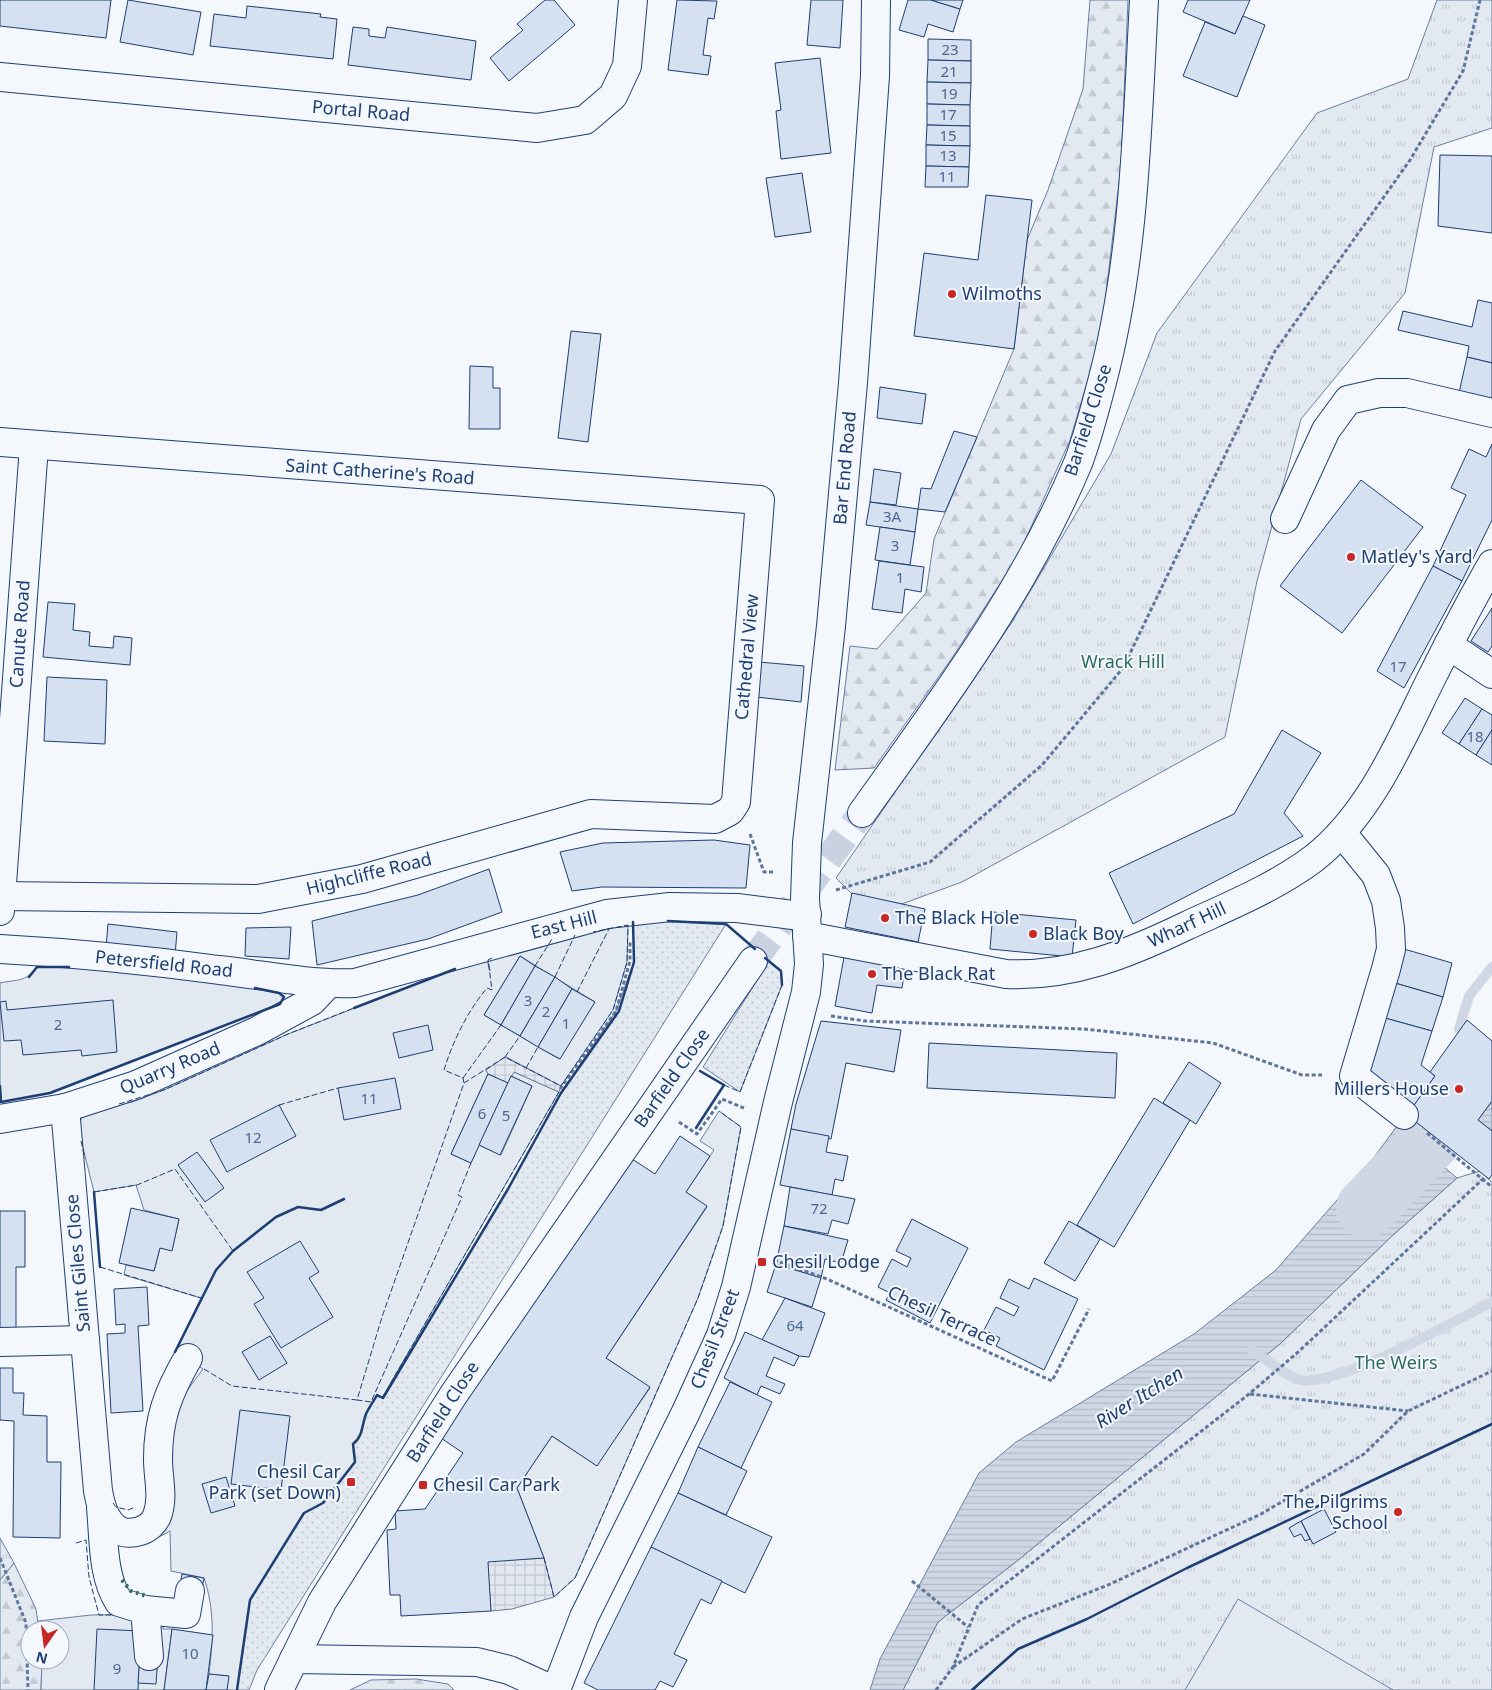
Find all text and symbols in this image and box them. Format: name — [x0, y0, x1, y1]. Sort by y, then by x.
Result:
house number: 23 — [941, 39, 959, 59]
house number: 21 — [940, 61, 958, 81]
house number: 19 — [940, 83, 958, 103]
street label: Portal Road — [311, 94, 411, 126]
house number: 17 — [939, 104, 957, 124]
house number: 15 — [939, 125, 957, 145]
house number: 13 — [939, 145, 957, 165]
house number: 11 — [938, 166, 956, 186]
place label: Wilmoths — [962, 281, 1042, 305]
marker: Wilmoths — [946, 288, 958, 300]
street label: Barfield Close — [1058, 361, 1116, 479]
street label: Bar End Road — [827, 410, 861, 526]
street label: Saint Catherine's Road — [285, 452, 475, 490]
house number: 3A — [883, 506, 901, 526]
house number: 3 — [891, 535, 899, 555]
place label: Matley's Yard — [1361, 544, 1473, 568]
marker: Matley's Yard — [1345, 551, 1357, 563]
house number: 1 — [896, 567, 904, 587]
street label: Canute Road — [3, 579, 35, 689]
street label: Cathedral View — [729, 593, 763, 721]
park label: Wrack Hill — [1081, 649, 1165, 673]
house number: 17 — [1389, 656, 1407, 676]
house number: 18 — [1466, 726, 1484, 746]
street label: Highcliffe Road — [303, 846, 434, 900]
street label: Wharf Hill — [1144, 896, 1230, 953]
street label: East Hill — [528, 904, 599, 944]
place label: The Black Hole — [895, 905, 1019, 929]
marker: The Black Hole — [879, 912, 891, 924]
place label: Black Boy — [1043, 921, 1125, 945]
marker: Black Boy — [1027, 928, 1039, 940]
street label: Petersfield Road — [94, 944, 234, 982]
place label: The Black Rat — [882, 961, 996, 985]
marker: The Black Rat — [866, 968, 878, 980]
house number: 3 — [524, 990, 532, 1010]
house number: 2 — [542, 1001, 550, 1021]
house number: 1 — [562, 1013, 570, 1033]
house number: 2 — [54, 1014, 62, 1034]
street label: Barfield Close — [628, 1023, 714, 1132]
street label: Quarry Road — [116, 1035, 224, 1099]
place label: Millers House — [1334, 1076, 1449, 1100]
marker: Millers House — [1453, 1083, 1465, 1095]
house number: 11 — [360, 1088, 378, 1108]
house number: 6 — [478, 1103, 486, 1123]
house number: 5 — [502, 1105, 510, 1125]
house number: 12 — [244, 1127, 262, 1147]
street label: Saint Giles Close — [59, 1193, 95, 1333]
house number: 72 — [810, 1198, 828, 1218]
place label: Chesil Lodge — [772, 1249, 880, 1273]
marker: Chesil Lodge — [756, 1256, 768, 1268]
street label: Chesil Terrace — [884, 1279, 1001, 1351]
street label: Chesil Street — [684, 1285, 744, 1392]
house number: 64 — [786, 1315, 804, 1335]
park label: The Weirs — [1354, 1350, 1438, 1374]
street label: Barfield Close — [400, 1356, 484, 1467]
water label: River Itchen — [1090, 1360, 1188, 1434]
place label: Chesil Car Park (set Down) — [209, 1459, 342, 1504]
place label: Chesil Car Park — [433, 1472, 560, 1496]
marker: Chesil Car Park (set Down) — [345, 1476, 357, 1488]
marker: Chesil Car Park — [417, 1479, 429, 1491]
place label: The Pilgrims School — [1283, 1489, 1388, 1534]
marker: The Pilgrims School — [1392, 1506, 1404, 1518]
north arrow — [20, 1620, 70, 1670]
house number: 10 — [181, 1643, 199, 1663]
text: N — [34, 1648, 50, 1669]
house number: 9 — [113, 1658, 121, 1678]

